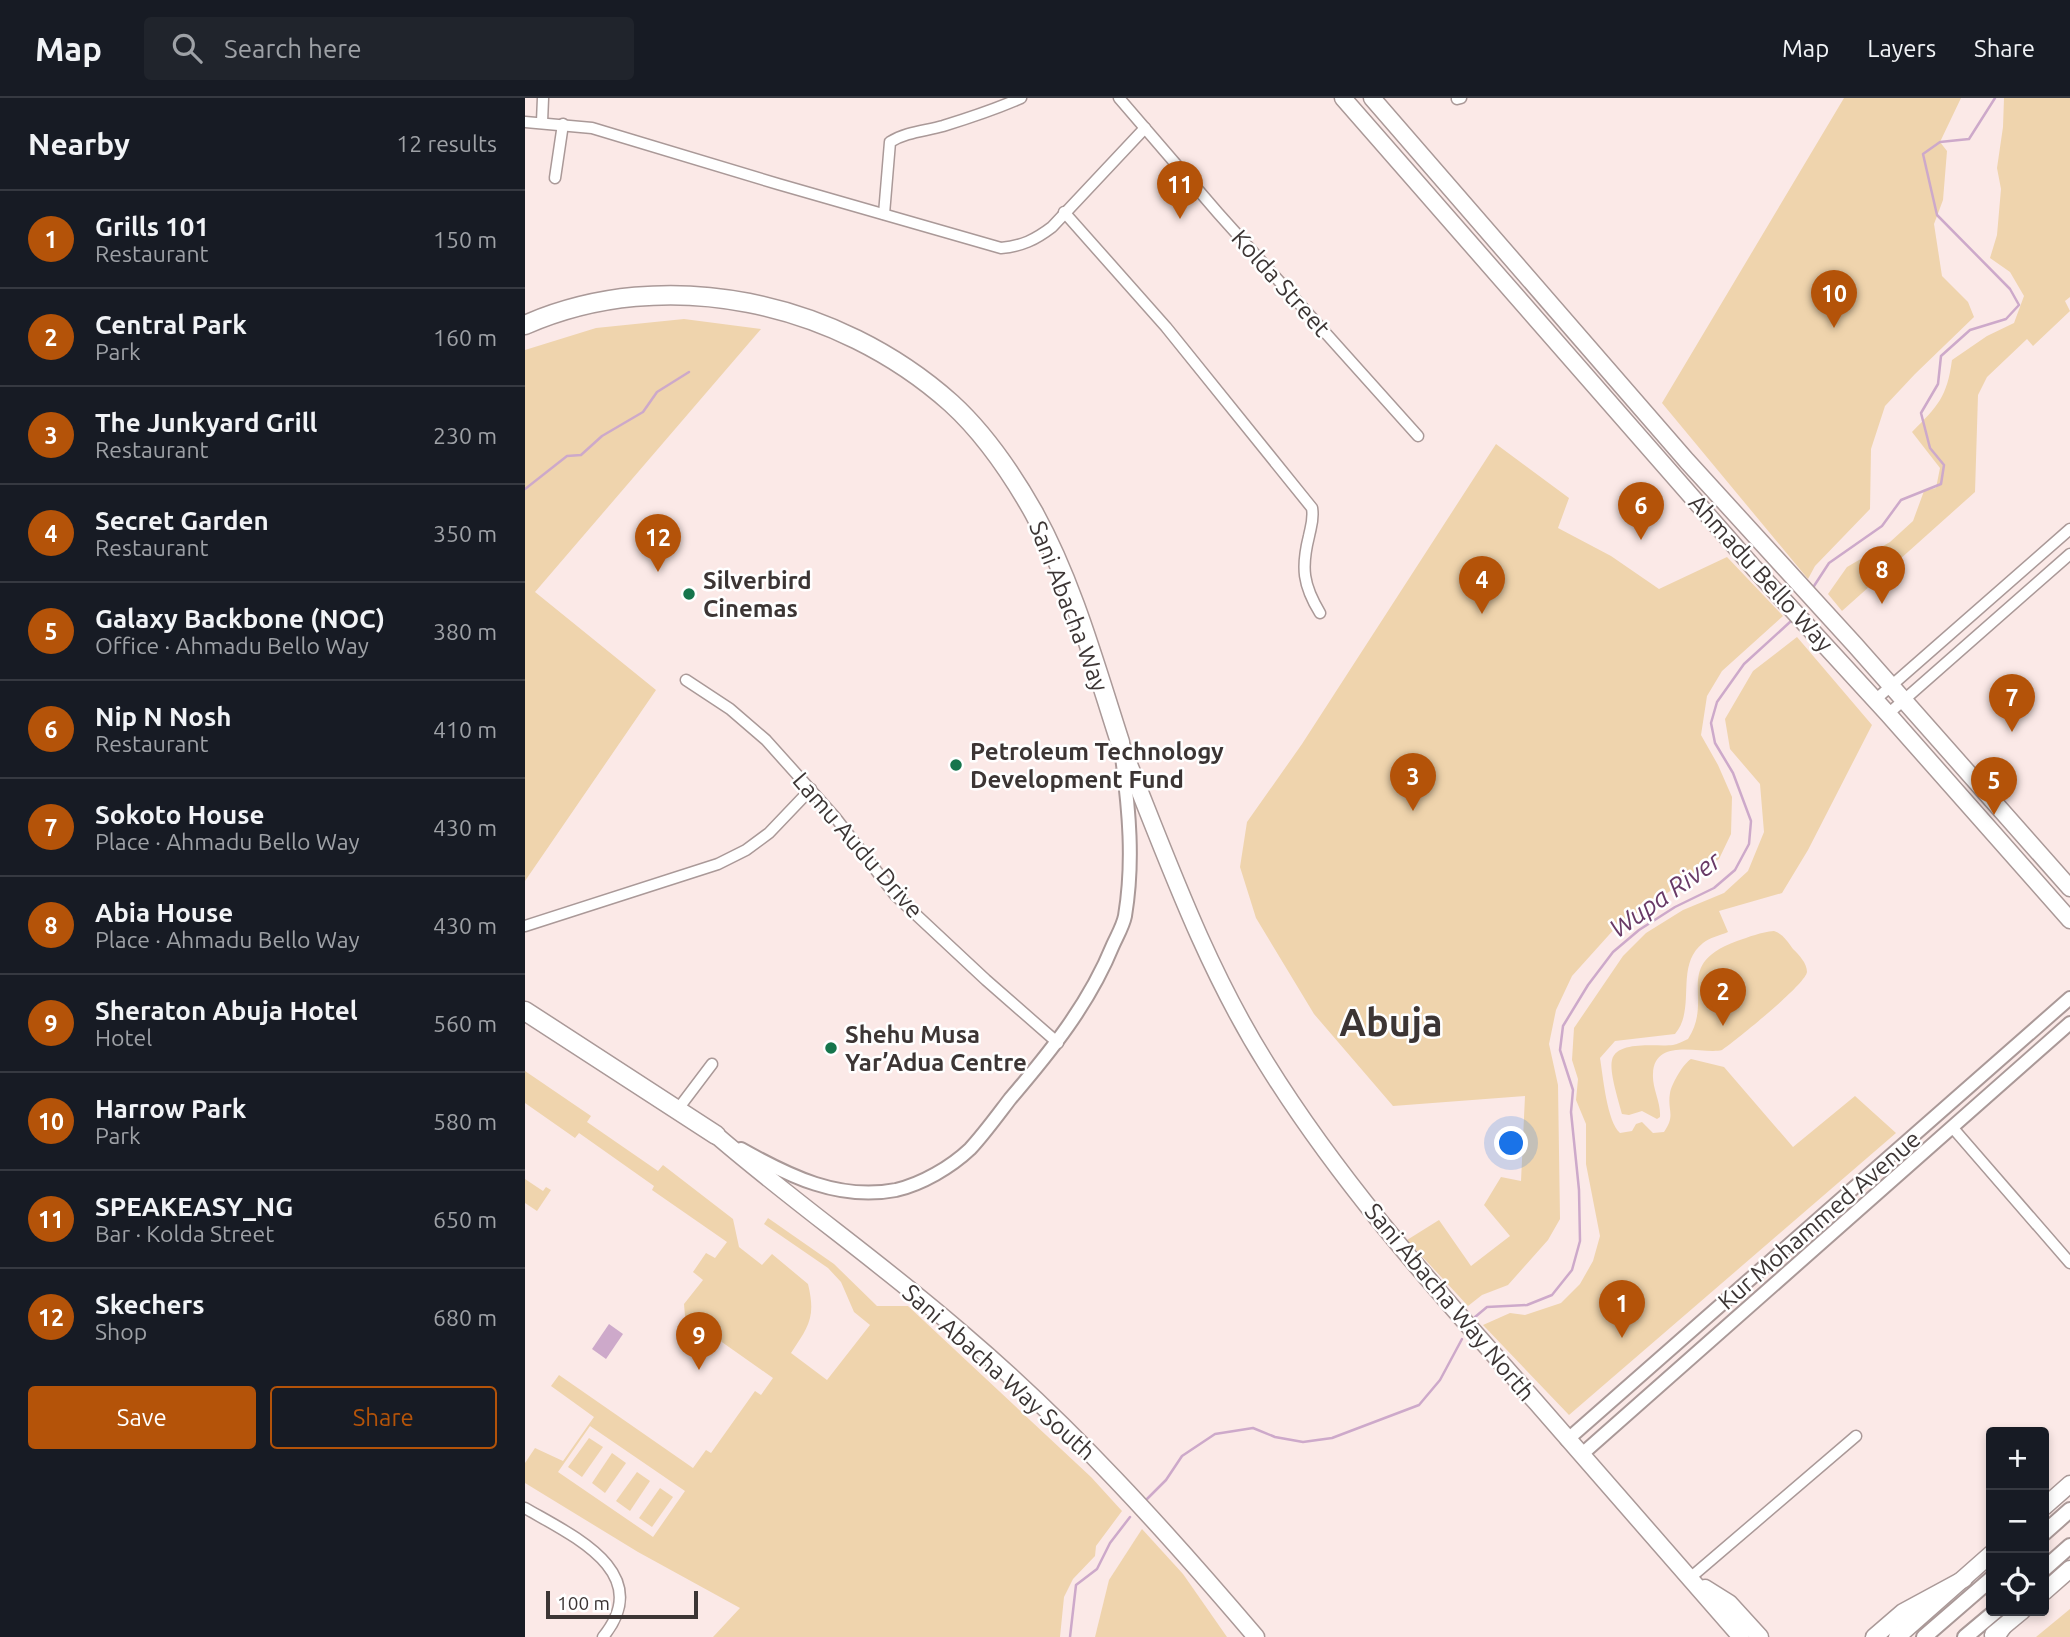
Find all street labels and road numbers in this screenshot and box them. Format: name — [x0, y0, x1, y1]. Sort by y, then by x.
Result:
street label: Kolda Street — [1226, 224, 1336, 342]
street label: Ahmadu Bello Way — [1683, 489, 1839, 657]
street label: Sani Abacha Way — [1024, 517, 1114, 695]
street label: Lamu Audu Drive — [788, 767, 928, 923]
street label: Kur Mohammed Avenue — [1712, 1125, 1926, 1315]
street label: Sani Abacha Way North — [1360, 1198, 1540, 1406]
street label: Sani Abacha Way South — [897, 1279, 1101, 1465]

